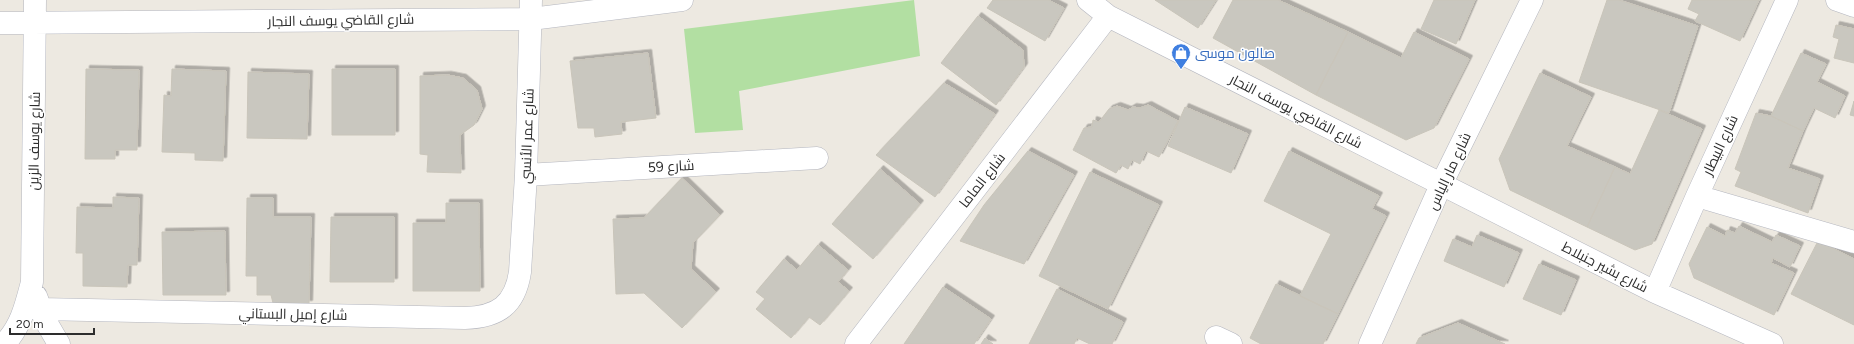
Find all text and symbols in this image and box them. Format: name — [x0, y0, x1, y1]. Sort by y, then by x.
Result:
street label: شارع القاضي يوسف النجار — [267, 11, 414, 32]
shop icon: صالون موسى — [1170, 42, 1192, 70]
place label: صالون موسى — [1195, 45, 1275, 62]
street label: شارع القاضي يوسف النجار — [1225, 70, 1365, 154]
street label: شارع عمر الأنسي — [517, 88, 540, 184]
street label: شارع يوسف الزين — [25, 92, 44, 190]
street label: شارع البيطار — [1699, 112, 1742, 179]
street label: شارع مار إلياس — [1424, 130, 1475, 213]
street label: شارع الماما — [956, 150, 1009, 211]
street label: شارع 59 — [647, 157, 695, 176]
street label: شارع بشير جنبلاط — [1559, 238, 1651, 296]
street label: شارع إميل البستاني — [238, 305, 348, 327]
scale bar — [10, 310, 94, 336]
text: 20 m — [16, 317, 44, 331]

